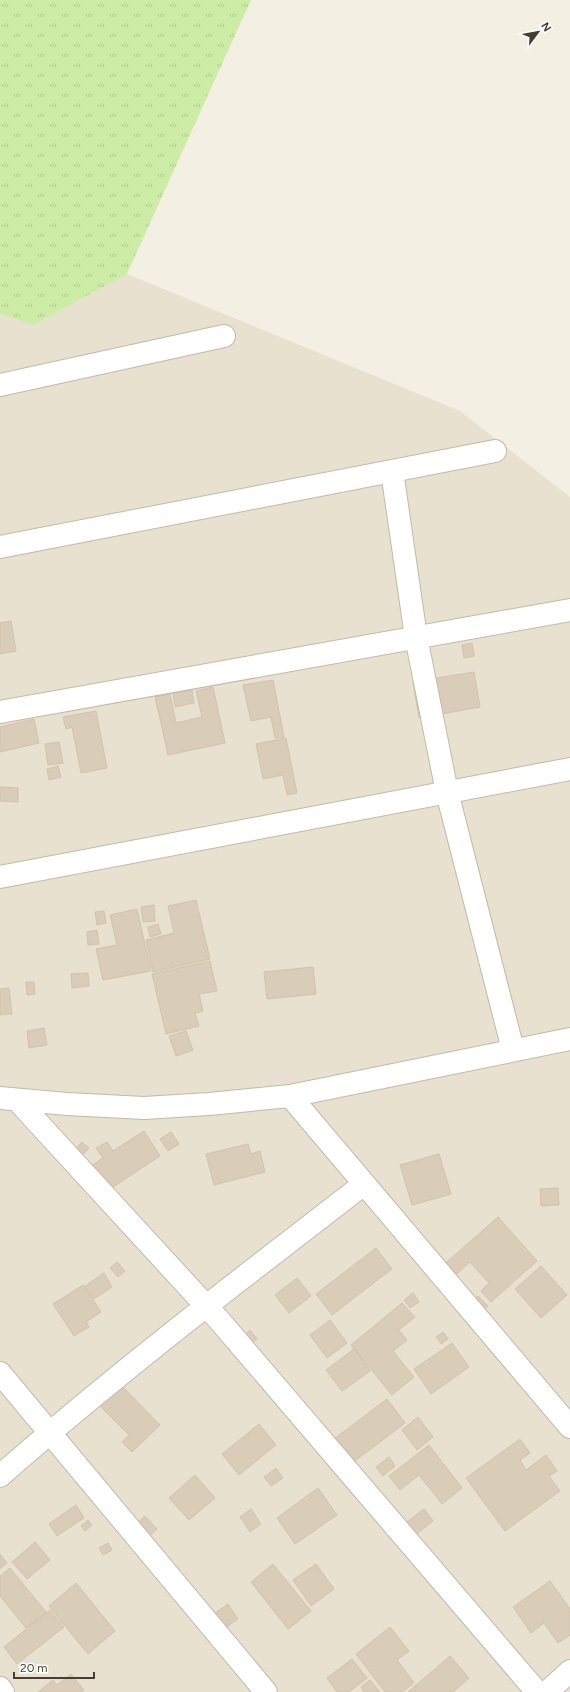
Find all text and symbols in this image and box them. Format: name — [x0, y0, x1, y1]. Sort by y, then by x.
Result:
north arrow — [518, 12, 558, 52]
text: N — [538, 20, 554, 34]
scale bar — [14, 1654, 94, 1680]
text: 20 m — [20, 1661, 48, 1675]

